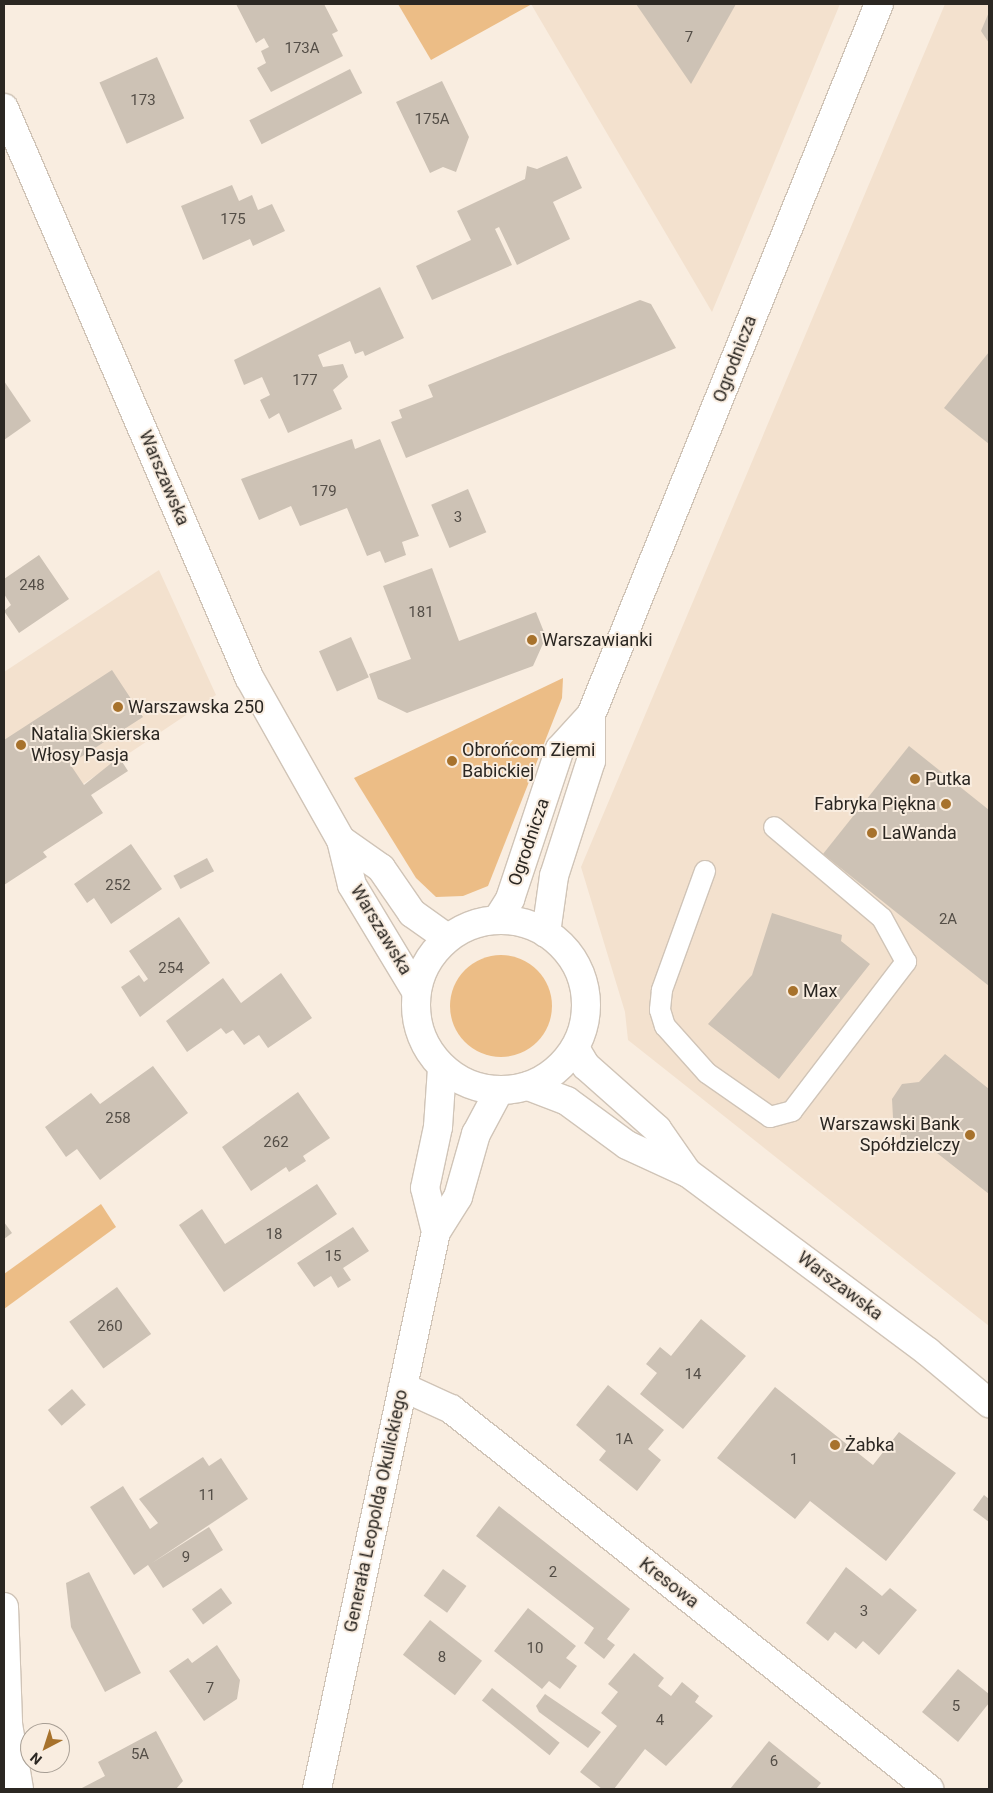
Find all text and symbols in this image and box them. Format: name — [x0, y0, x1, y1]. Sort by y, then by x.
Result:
house number: 7 — [685, 29, 693, 47]
house number: 173A — [284, 40, 320, 58]
house number: 173 — [130, 92, 156, 110]
house number: 175A — [414, 111, 450, 129]
house number: 175 — [220, 211, 246, 229]
street label: Ogrodnicza — [709, 313, 761, 405]
house number: 177 — [292, 372, 318, 390]
street label: Warszawska — [134, 427, 194, 529]
house number: 179 — [311, 483, 337, 501]
house number: 3 — [454, 509, 462, 527]
house number: 248 — [19, 577, 45, 595]
house number: 181 — [408, 604, 434, 622]
place label: Warszawianki — [542, 629, 653, 651]
marker: Warszawianki — [526, 634, 538, 646]
place label: Warszawska 250 — [128, 696, 264, 718]
marker: Warszawska 250 — [112, 701, 124, 713]
place label: Natalia Skierska Włosy Pasja — [31, 724, 160, 766]
marker: Natalia Skierska Włosy Pasja — [15, 739, 27, 751]
place label: Obrońcom Ziemi Babickiej — [462, 740, 595, 782]
marker: Obrońcom Ziemi Babickiej — [446, 755, 458, 767]
place label: Putka — [925, 768, 971, 790]
marker: Putka — [909, 773, 921, 785]
place label: Fabryka Piękna — [814, 793, 936, 815]
street label: Ogrodnicza — [504, 795, 554, 889]
marker: Fabryka Piękna — [940, 798, 952, 810]
place label: LaWanda — [882, 822, 957, 844]
marker: LaWanda — [866, 827, 878, 839]
house number: 252 — [105, 877, 131, 895]
street label: Warszawska — [346, 881, 416, 979]
house number: 2A — [939, 911, 957, 929]
house number: 254 — [158, 960, 184, 978]
place label: Max — [803, 980, 837, 1002]
marker: Max — [787, 985, 799, 997]
house number: 258 — [105, 1110, 131, 1128]
place label: Warszawski Bank Spółdzielczy — [820, 1114, 960, 1156]
marker: Warszawski Bank Spółdzielczy — [964, 1129, 976, 1141]
house number: 262 — [263, 1134, 289, 1152]
house number: 18 — [266, 1226, 282, 1244]
street label: Warszawska — [793, 1247, 887, 1325]
house number: 15 — [325, 1248, 341, 1266]
house number: 260 — [97, 1318, 123, 1336]
house number: 14 — [685, 1366, 701, 1384]
street label: Generała Leopolda Okulickiego — [340, 1388, 412, 1634]
house number: 1A — [615, 1431, 633, 1449]
place label: Żabka — [845, 1434, 895, 1456]
marker: Żabka — [829, 1439, 841, 1451]
house number: 1 — [790, 1451, 798, 1469]
house number: 11 — [199, 1487, 215, 1505]
house number: 9 — [182, 1549, 190, 1567]
street label: Kresowa — [635, 1553, 703, 1613]
house number: 2 — [549, 1564, 557, 1582]
house number: 3 — [860, 1603, 868, 1621]
house number: 10 — [527, 1640, 543, 1658]
house number: 8 — [438, 1649, 446, 1667]
house number: 7 — [206, 1680, 214, 1698]
house number: 5 — [952, 1698, 960, 1716]
house number: 4 — [656, 1712, 664, 1730]
north arrow — [20, 1723, 70, 1773]
house number: 5A — [131, 1746, 149, 1764]
text: N — [27, 1749, 45, 1768]
house number: 6 — [770, 1753, 778, 1771]

